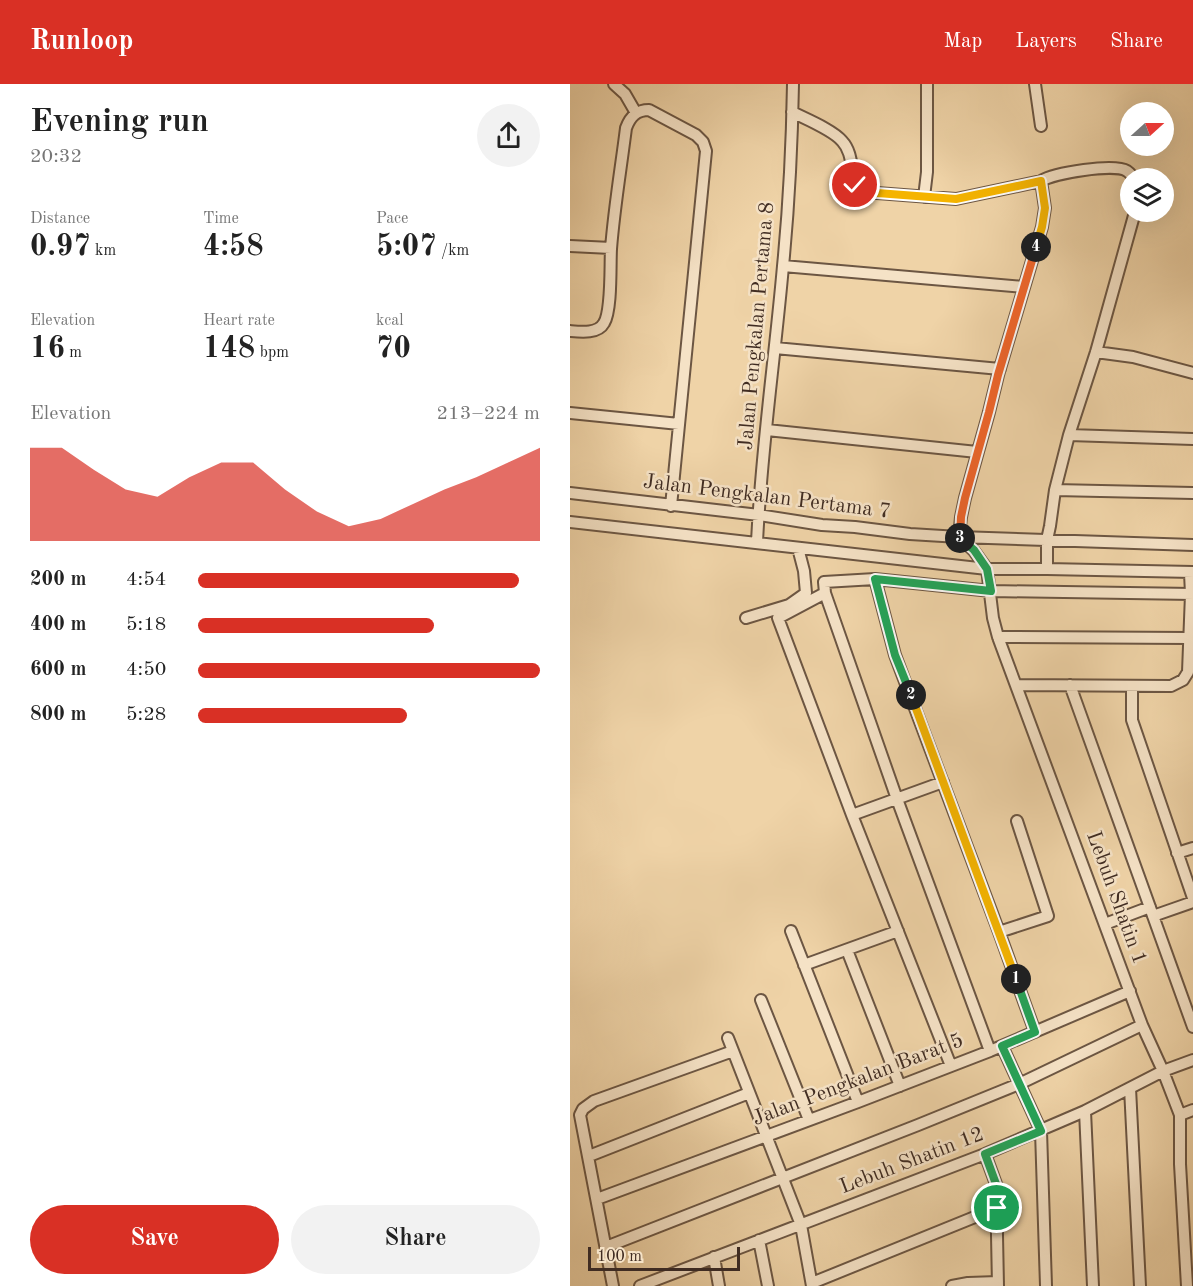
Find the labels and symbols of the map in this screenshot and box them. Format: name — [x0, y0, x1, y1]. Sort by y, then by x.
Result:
north arrow — [1120, 102, 1174, 156]
pin — [829, 159, 880, 210]
street label: Jalan Pengkalan Pertama 8 — [736, 201, 778, 451]
pin: 4 — [1021, 232, 1051, 262]
street label: Jalan Pengkalan Pertama 7 — [642, 471, 892, 523]
pin: 3 — [945, 523, 975, 553]
pin: 2 — [896, 680, 926, 710]
street label: Lebuh Shatin 1 — [1082, 829, 1150, 967]
pin: 1 — [1001, 964, 1031, 994]
street label: Jalan Pengkalan Barat 5 — [750, 1030, 966, 1130]
street label: Lebuh Shatin 12 — [837, 1124, 987, 1198]
pin — [971, 1182, 1022, 1233]
scale bar — [588, 1244, 740, 1272]

